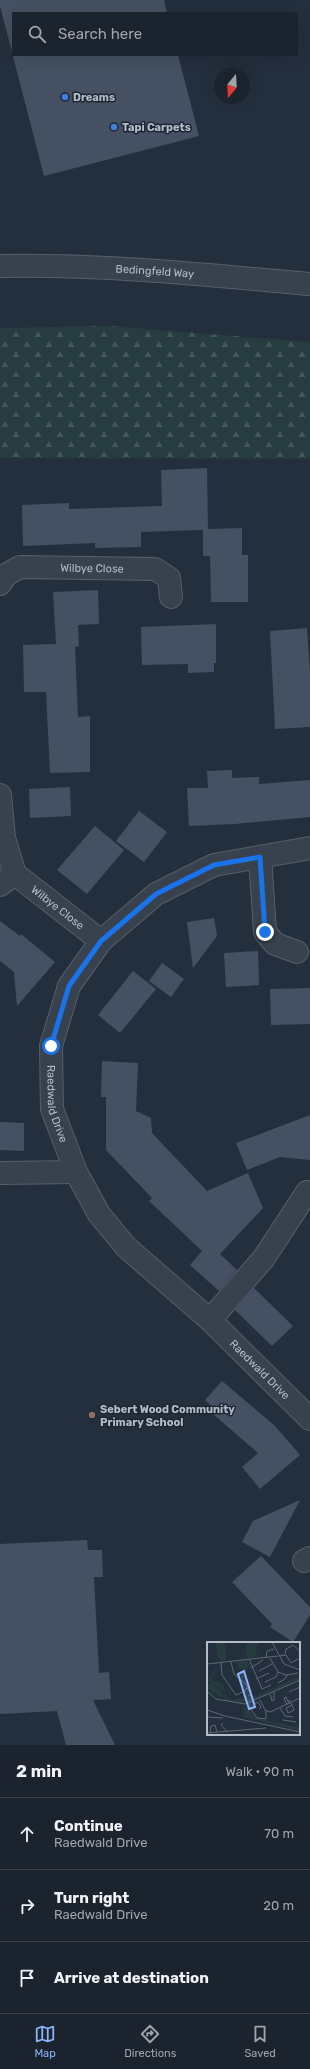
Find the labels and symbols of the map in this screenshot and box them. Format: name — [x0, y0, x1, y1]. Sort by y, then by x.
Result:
north arrow — [214, 68, 250, 104]
place label: Dreams — [73, 91, 115, 104]
marker: Dreams — [60, 92, 70, 102]
place label: Tapi Carpets — [122, 121, 191, 134]
marker: Tapi Carpets — [109, 122, 119, 132]
street label: Bedingfeld Way — [115, 262, 195, 281]
street label: Wilbye Close — [60, 562, 124, 576]
street label: Wilbye Close — [28, 883, 86, 932]
route end — [256, 923, 274, 941]
route start — [42, 1037, 60, 1055]
street label: Raedwald Drive — [44, 1065, 70, 1144]
street label: Raedwald Drive — [227, 1337, 292, 1402]
place label: Sebert Wood Community Primary School — [100, 1403, 235, 1429]
marker: Sebert Wood Community Primary School — [87, 1410, 97, 1420]
inset map — [207, 1642, 300, 1735]

